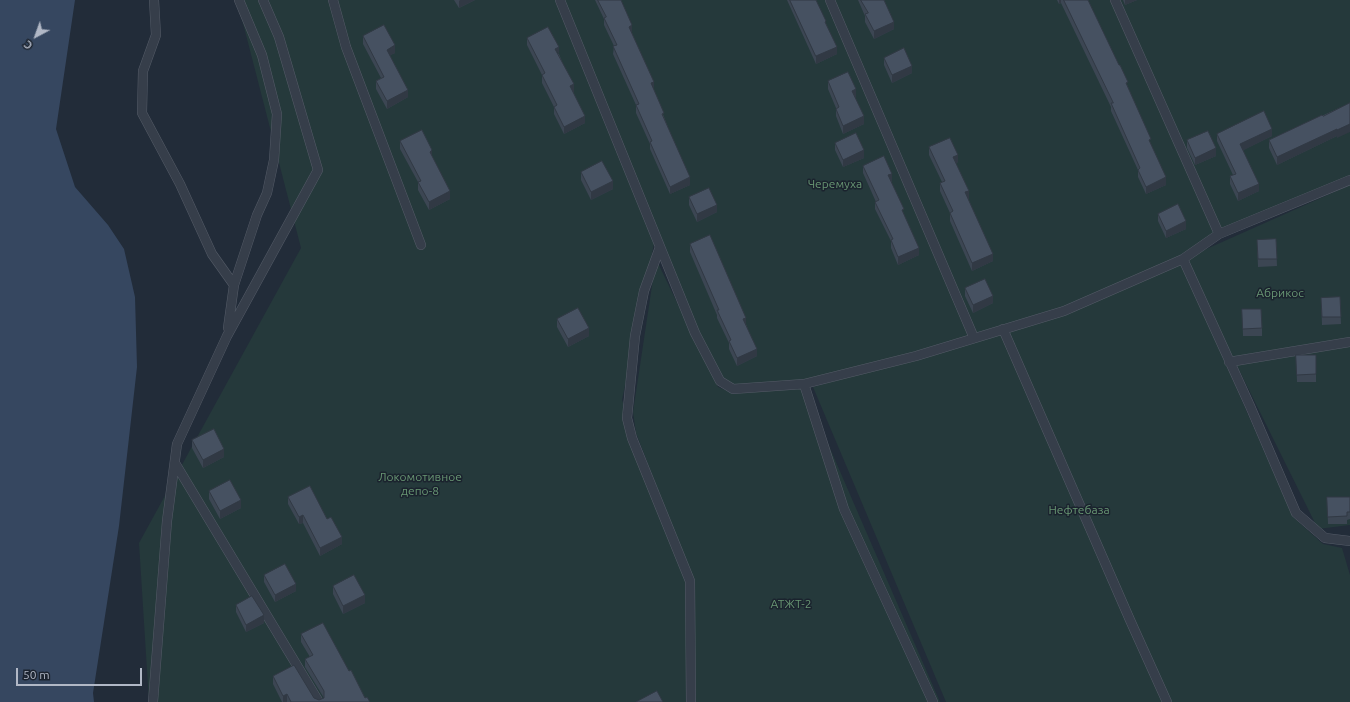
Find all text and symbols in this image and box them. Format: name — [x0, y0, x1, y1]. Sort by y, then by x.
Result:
north arrow — [16, 16, 56, 56]
text: С — [22, 38, 35, 52]
park label: Черемуха — [808, 177, 862, 191]
park label: Абрикос — [1256, 286, 1304, 300]
park label: Локомотивное депо-8 — [378, 470, 462, 498]
park label: Нефтебаза — [1048, 503, 1110, 517]
park label: АТЖТ-2 — [771, 597, 811, 611]
scale bar — [18, 660, 144, 686]
text: 50 m — [23, 668, 50, 681]

